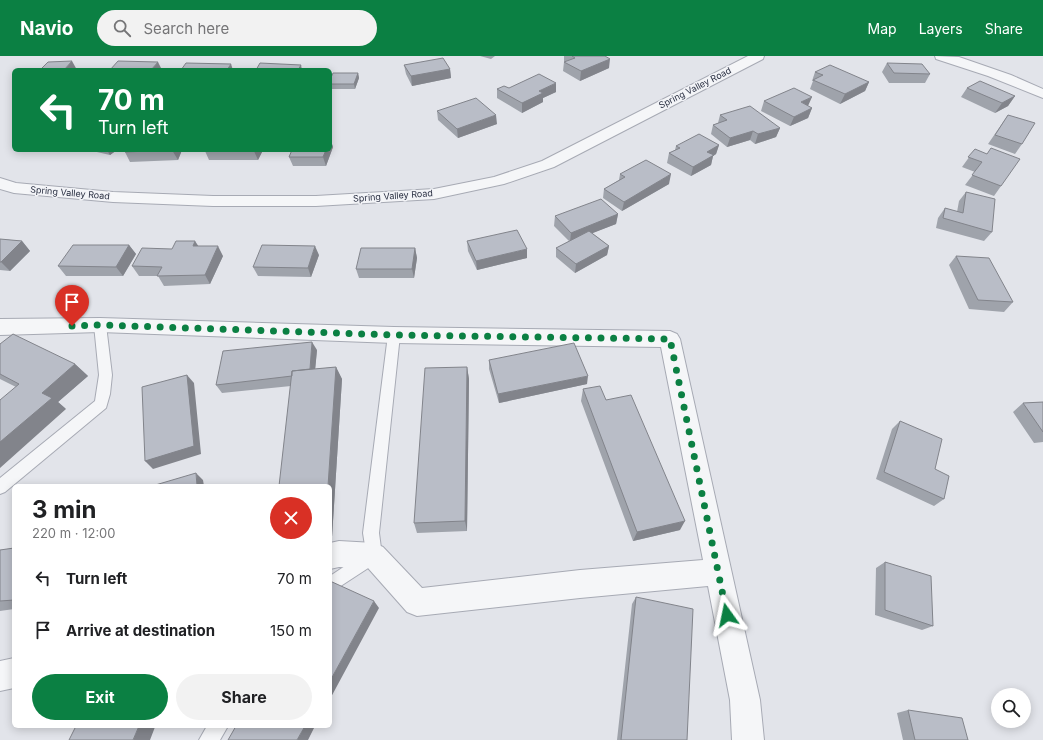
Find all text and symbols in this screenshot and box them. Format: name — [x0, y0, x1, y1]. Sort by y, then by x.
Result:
search box — [97, 10, 377, 46]
text: Navio — [20, 17, 73, 40]
icon: search — [111, 17, 133, 39]
text: Search here — [143, 19, 229, 38]
text: Map — [868, 20, 897, 37]
text: Layers — [919, 20, 963, 37]
text: Share — [985, 20, 1023, 37]
street label: Spring Valley Road — [657, 65, 733, 111]
text: 70 m — [98, 83, 165, 117]
icon: left — [32, 84, 84, 136]
text: Turn left — [98, 117, 168, 138]
street label: Spring Valley Road — [30, 184, 110, 201]
street label: Spring Valley Road — [353, 187, 433, 204]
pin — [55, 285, 89, 326]
icon: arrive — [61, 291, 83, 313]
text: 3 min — [32, 495, 97, 524]
button: close — [270, 497, 312, 539]
text: 220 m · 12:00 — [32, 525, 116, 541]
icon: left — [32, 567, 54, 589]
text: Turn left — [66, 569, 127, 588]
text: 70 m — [277, 569, 312, 588]
position arrow — [706, 594, 748, 636]
icon: arrive — [32, 619, 54, 641]
text: Arrive at destination — [66, 621, 215, 640]
text: 150 m — [270, 621, 312, 640]
button: Exit — [32, 674, 168, 720]
button: Share — [176, 674, 312, 720]
map controls — [991, 688, 1031, 728]
button: search — [991, 688, 1031, 728]

